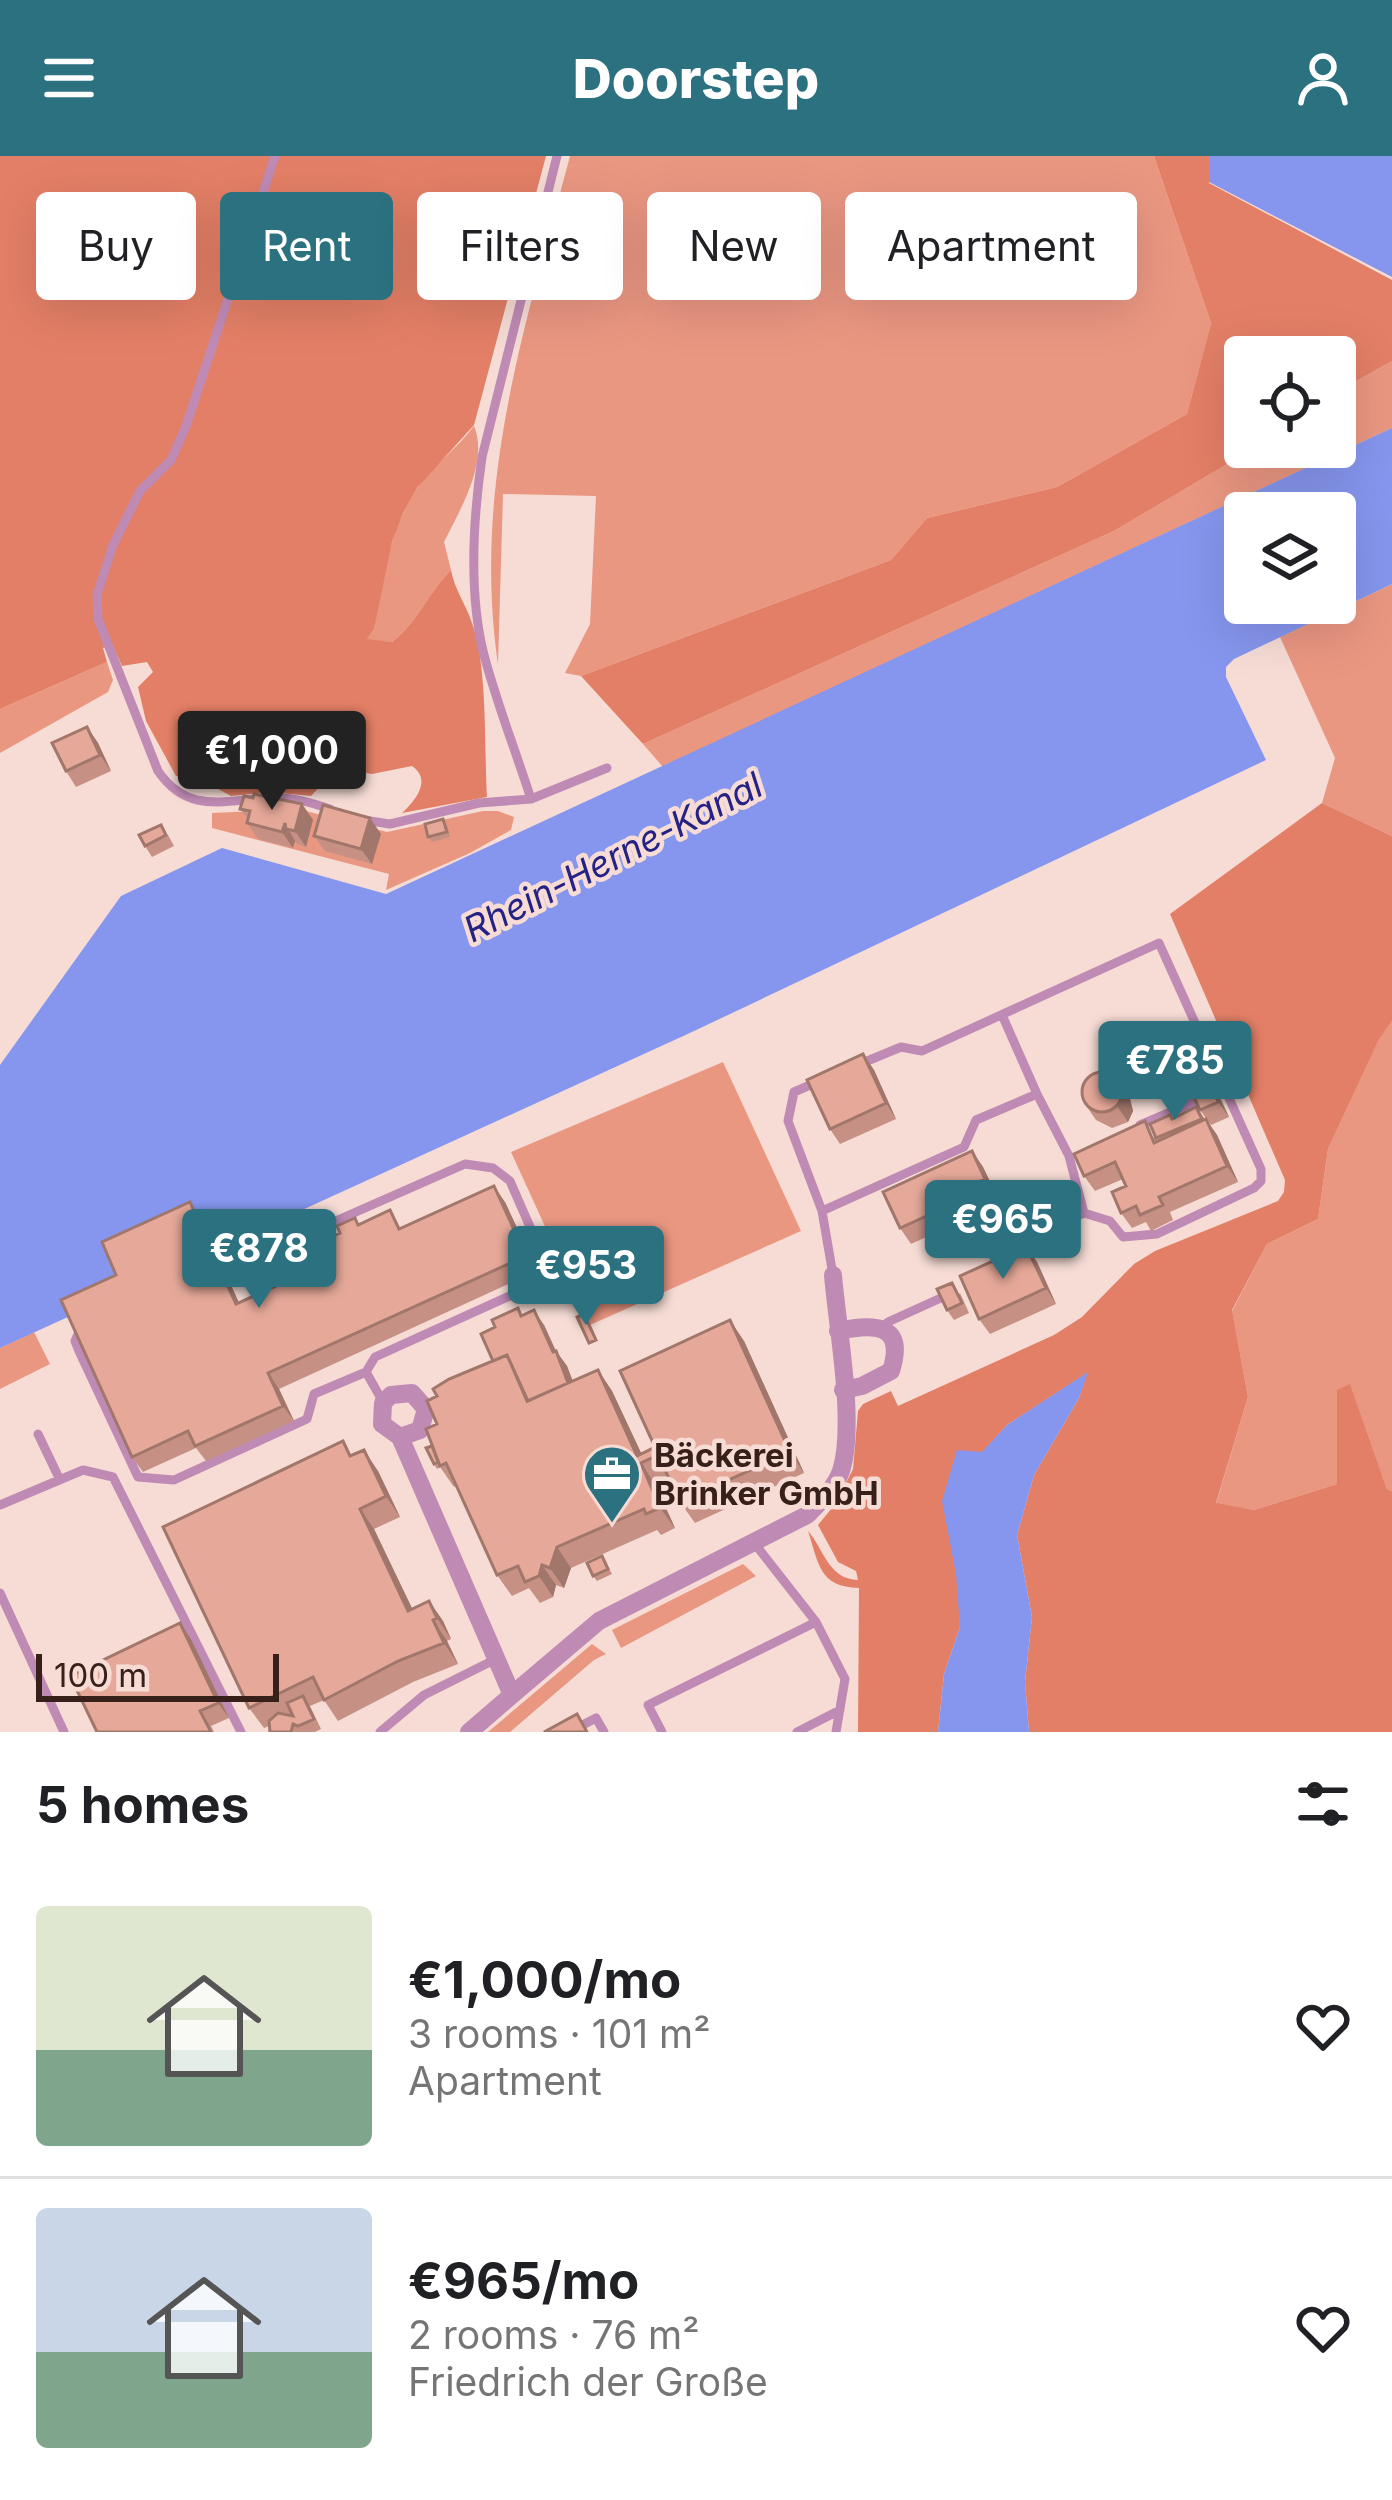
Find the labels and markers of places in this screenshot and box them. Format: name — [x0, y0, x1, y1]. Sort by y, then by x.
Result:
pin: €1,000 — [174, 711, 370, 813]
pin: €785 — [1104, 1021, 1246, 1123]
pin: €965 — [932, 1180, 1074, 1282]
pin: €878 — [188, 1209, 330, 1311]
pin: €953 — [515, 1226, 657, 1328]
place label: Bäckerei Brinker GmbH — [654, 1435, 879, 1513]
office icon: Bäckerei Brinker GmbH — [581, 1443, 643, 1525]

